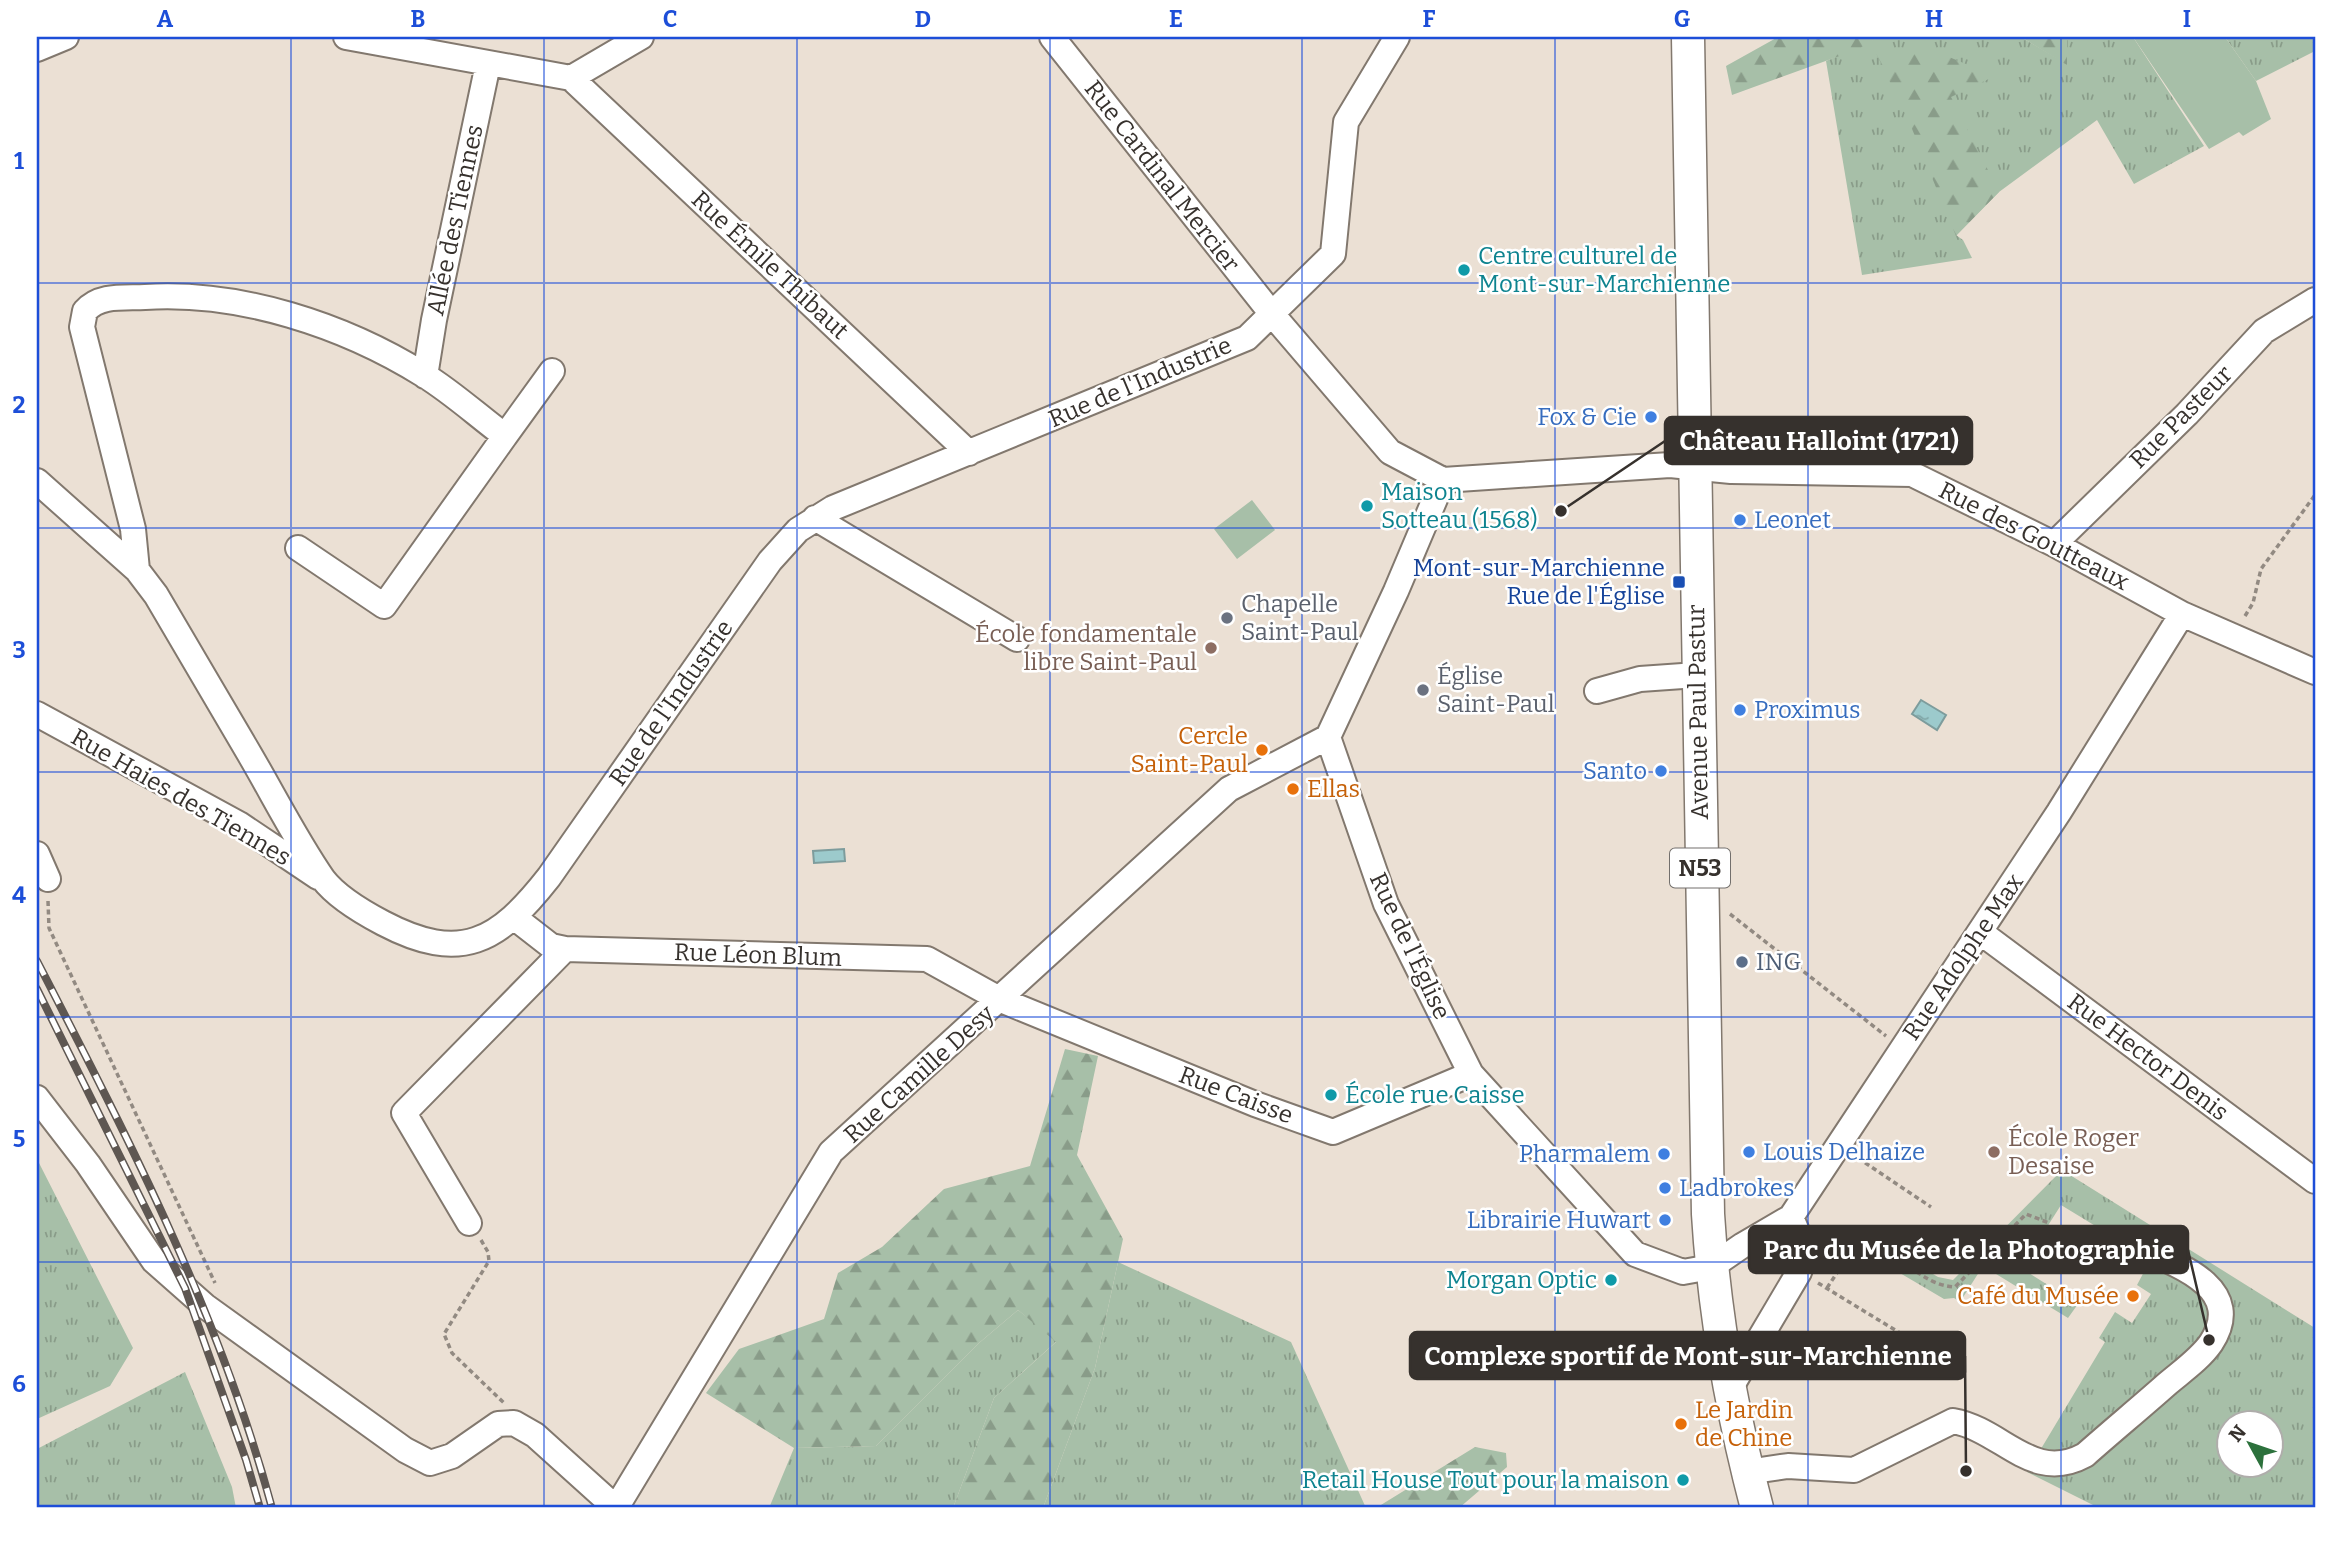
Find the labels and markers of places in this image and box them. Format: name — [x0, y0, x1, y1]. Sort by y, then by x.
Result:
place label: Centre culturel de Mont-sur-Marchienne — [1478, 242, 1730, 298]
marker: Centre culturel de Mont-sur-Marchienne — [1456, 262, 1472, 278]
place label: Fox & Cie — [1537, 403, 1637, 431]
marker: Fox & Cie — [1643, 409, 1659, 425]
callout: Château Halloint (1721) — [1665, 417, 1972, 464]
place label: Maison Sotteau (1568) — [1381, 478, 1538, 534]
marker: Maison Sotteau (1568) — [1359, 498, 1375, 514]
place label: Leonet — [1754, 506, 1831, 534]
marker: Leonet — [1732, 512, 1748, 528]
place label: Mont-sur-Marchienne Rue de l'Église — [1413, 554, 1665, 610]
marker: Mont-sur-Marchienne Rue de l'Église — [1671, 574, 1687, 590]
place label: Chapelle Saint-Paul — [1241, 590, 1359, 646]
marker: Chapelle Saint-Paul — [1219, 610, 1235, 626]
place label: École fondamentale libre Saint-Paul — [975, 619, 1197, 676]
marker: École fondamentale libre Saint-Paul — [1203, 640, 1219, 656]
place label: Église Saint-Paul — [1437, 661, 1555, 718]
marker: Église Saint-Paul — [1415, 682, 1431, 698]
place label: Proximus — [1754, 696, 1860, 724]
marker: Proximus — [1732, 702, 1748, 718]
place label: Cercle Saint-Paul — [1130, 722, 1248, 778]
marker: Cercle Saint-Paul — [1254, 742, 1270, 758]
place label: Santo — [1583, 757, 1647, 785]
marker: Santo — [1653, 763, 1669, 779]
place label: Ellas — [1307, 775, 1360, 803]
marker: Ellas — [1285, 781, 1301, 797]
place label: ING — [1756, 948, 1801, 976]
marker: ING — [1734, 954, 1750, 970]
place label: École rue Caisse — [1345, 1080, 1525, 1109]
marker: École rue Caisse — [1323, 1087, 1339, 1103]
place label: École Roger Desaise — [2008, 1123, 2139, 1180]
place label: Louis Delhaize — [1763, 1138, 1925, 1166]
place label: Pharmalem — [1519, 1140, 1650, 1168]
marker: Louis Delhaize — [1741, 1144, 1757, 1160]
marker: École Roger Desaise — [1986, 1144, 2002, 1160]
marker: Pharmalem — [1656, 1146, 1672, 1162]
place label: Ladbrokes — [1679, 1174, 1794, 1202]
marker: Ladbrokes — [1657, 1180, 1673, 1196]
place label: Librairie Huwart — [1467, 1206, 1651, 1234]
marker: Librairie Huwart — [1657, 1212, 1673, 1228]
callout: Parc du Musée de la Photographie — [1749, 1226, 2188, 1273]
place label: Morgan Optic — [1446, 1266, 1597, 1294]
marker: Morgan Optic — [1603, 1272, 1619, 1288]
place label: Café du Musée — [1957, 1282, 2119, 1310]
marker: Café du Musée — [2125, 1288, 2141, 1304]
callout: Complexe sportif de Mont-sur-Marchienne — [1410, 1332, 1965, 1379]
place label: Le Jardin de Chine — [1695, 1396, 1793, 1452]
marker: Le Jardin de Chine — [1673, 1416, 1689, 1432]
place label: Retail House Tout pour la maison — [1302, 1466, 1669, 1494]
marker: Retail House Tout pour la maison — [1675, 1472, 1691, 1488]

